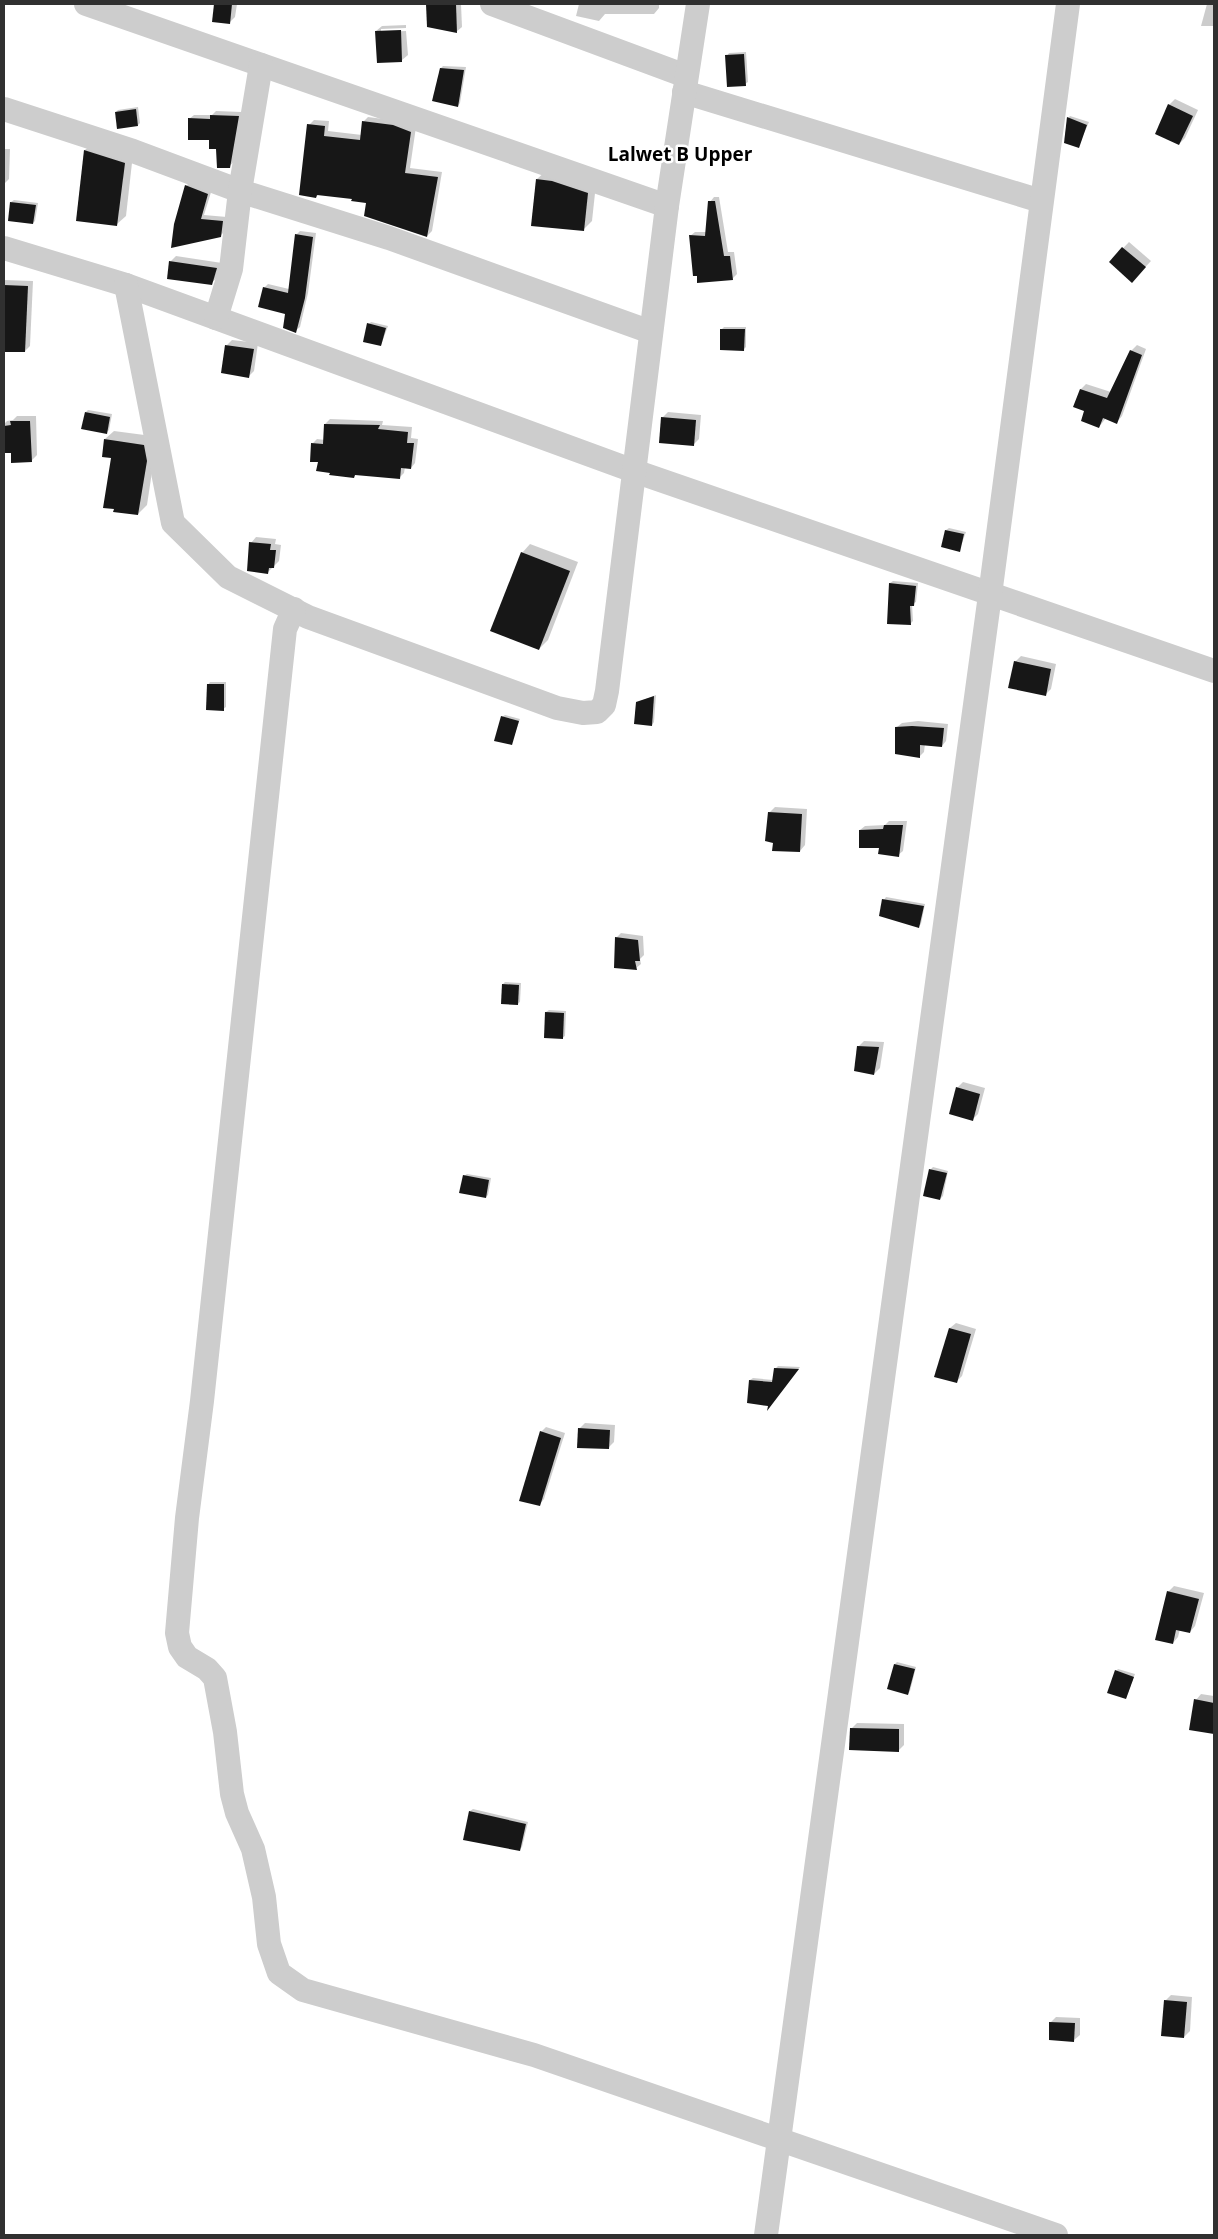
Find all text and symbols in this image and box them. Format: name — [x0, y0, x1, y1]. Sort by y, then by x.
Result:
district label: Lalwet B Upper — [608, 141, 753, 167]

